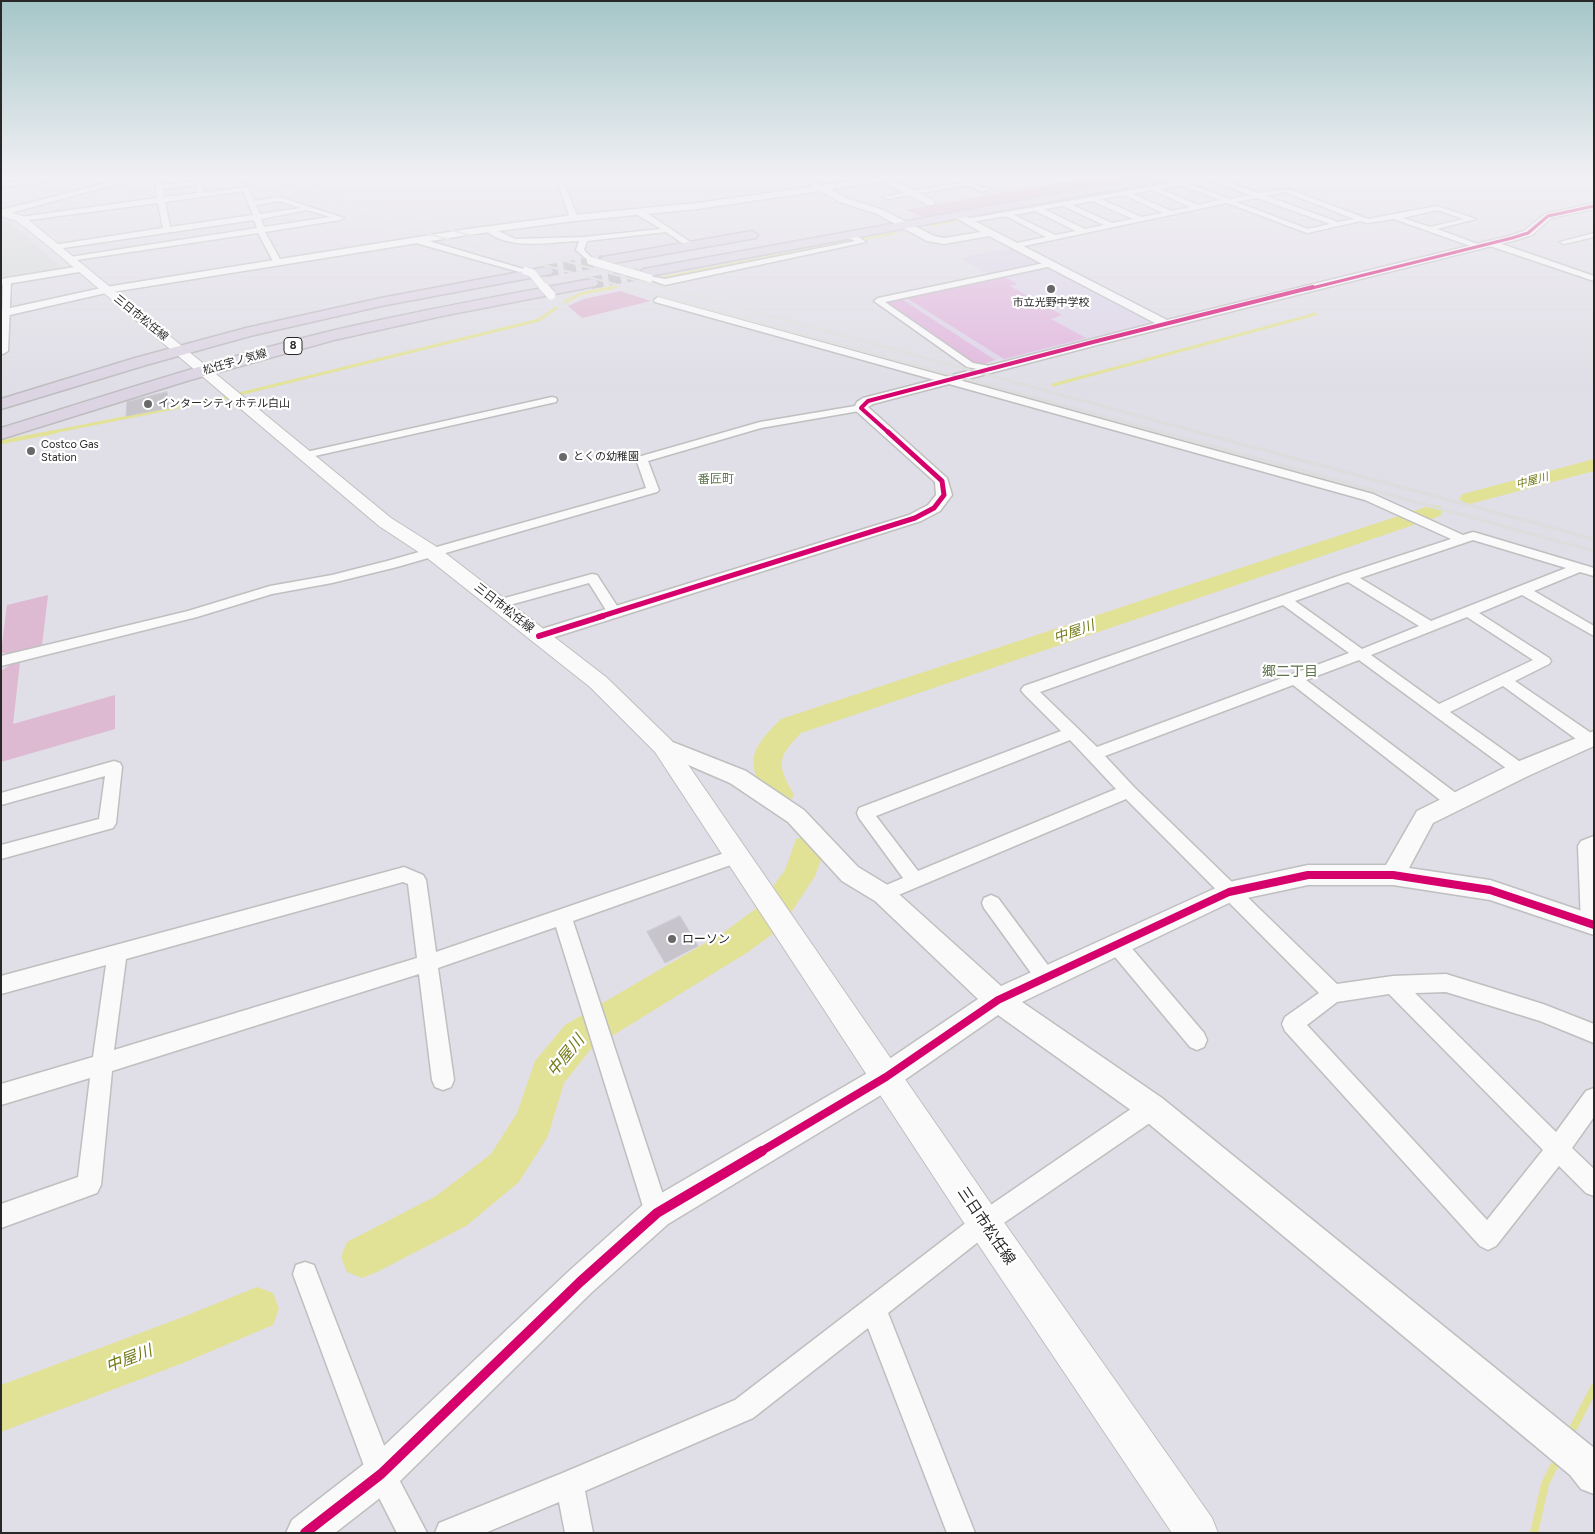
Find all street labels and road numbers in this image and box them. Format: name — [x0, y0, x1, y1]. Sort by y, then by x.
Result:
street label: 三日市松任線 — [111, 292, 171, 344]
road number: 8 — [284, 338, 302, 354]
street label: 松任宇ノ気線 — [201, 347, 269, 377]
street label: 三日市松任線 — [471, 580, 537, 636]
street label: 三日市松任線 — [953, 1184, 1019, 1268]

